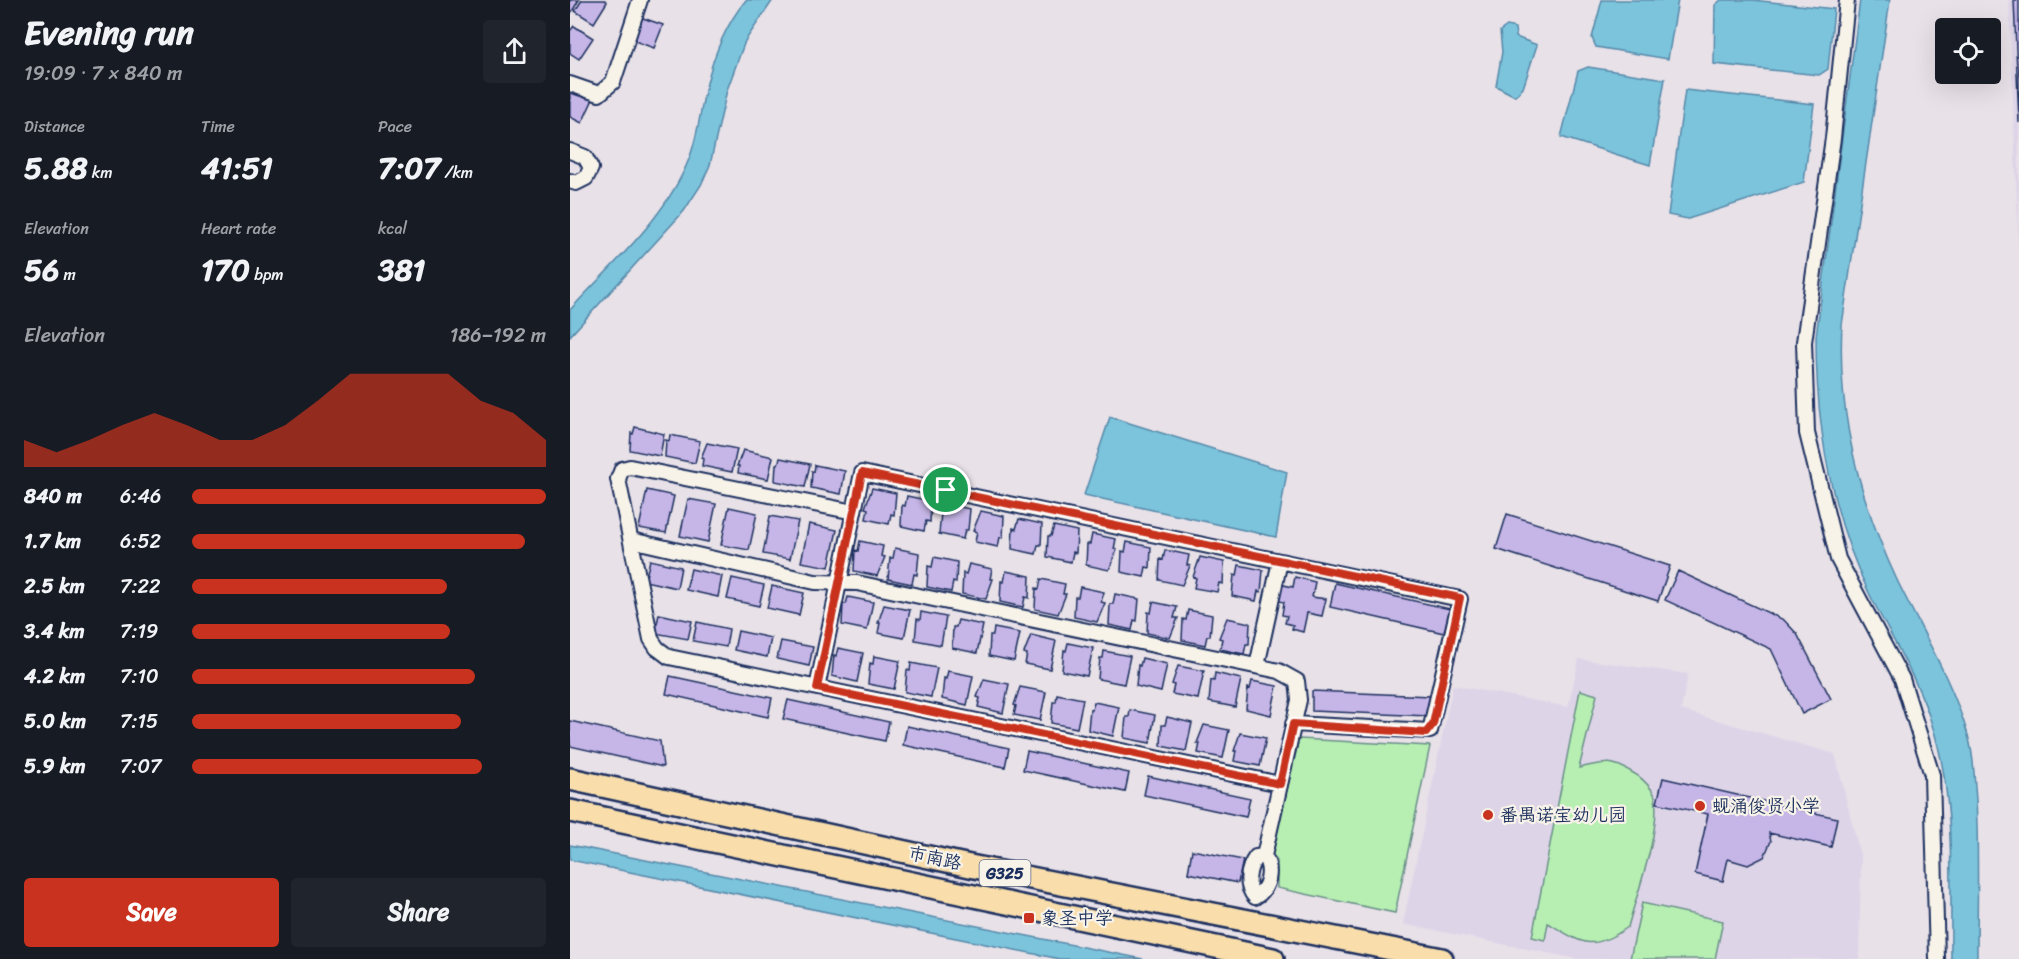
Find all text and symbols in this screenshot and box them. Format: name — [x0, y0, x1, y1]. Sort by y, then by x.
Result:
text: Evening run — [24, 4, 194, 62]
map controls — [1935, 18, 2001, 84]
button: locate — [1935, 18, 2001, 84]
button: share — [483, 20, 546, 83]
text: 19:09 · 7 × 840 m — [24, 56, 182, 91]
text: Distance — [24, 112, 85, 141]
text: Time — [201, 112, 235, 141]
text: Pace — [378, 112, 412, 141]
text: 5.88 — [24, 141, 88, 195]
text: 41:51 — [201, 141, 273, 195]
text: 7:07 — [378, 141, 440, 195]
text: km — [88, 158, 113, 187]
text: /km — [440, 158, 473, 187]
text: Elevation — [24, 214, 89, 243]
text: Heart rate — [201, 214, 276, 243]
text: kcal — [378, 214, 407, 243]
text: 56 — [24, 243, 59, 297]
text: 170 — [201, 243, 250, 297]
text: 381 — [378, 243, 425, 297]
text: m — [59, 260, 76, 289]
text: bpm — [250, 260, 284, 289]
text: Elevation — [24, 318, 105, 353]
text: 186–192 m — [450, 318, 546, 353]
pin — [920, 464, 971, 515]
icon: arrive — [929, 473, 962, 506]
text: 840 m — [24, 479, 82, 514]
text: 6:46 — [120, 479, 161, 514]
text: 1.7 km — [24, 524, 81, 559]
text: 6:52 — [120, 524, 161, 559]
text: 2.5 km — [24, 569, 85, 604]
text: 7:22 — [120, 569, 161, 604]
text: 3.4 km — [24, 614, 85, 649]
text: 7:19 — [120, 614, 158, 649]
text: 4.2 km — [24, 659, 85, 694]
text: 7:10 — [120, 659, 159, 694]
text: 5.0 km — [24, 704, 86, 739]
text: 7:15 — [120, 704, 158, 739]
text: 5.9 km — [24, 749, 86, 784]
text: 7:07 — [120, 749, 162, 784]
place label: 蚬涌俊贤小学 — [1712, 790, 1820, 822]
place label: 番禺诺宝幼儿园 — [1500, 799, 1626, 831]
marker: 蚬涌俊贤小学 — [1693, 799, 1707, 813]
marker: 番禺诺宝幼儿园 — [1481, 808, 1495, 822]
street label: 市南路 — [905, 837, 965, 879]
road number: G325 — [980, 860, 1030, 886]
button: Save — [24, 878, 279, 947]
button: Share — [291, 878, 546, 947]
place label: 象圣中学 — [1041, 902, 1113, 934]
marker: 象圣中学 — [1022, 911, 1036, 925]

